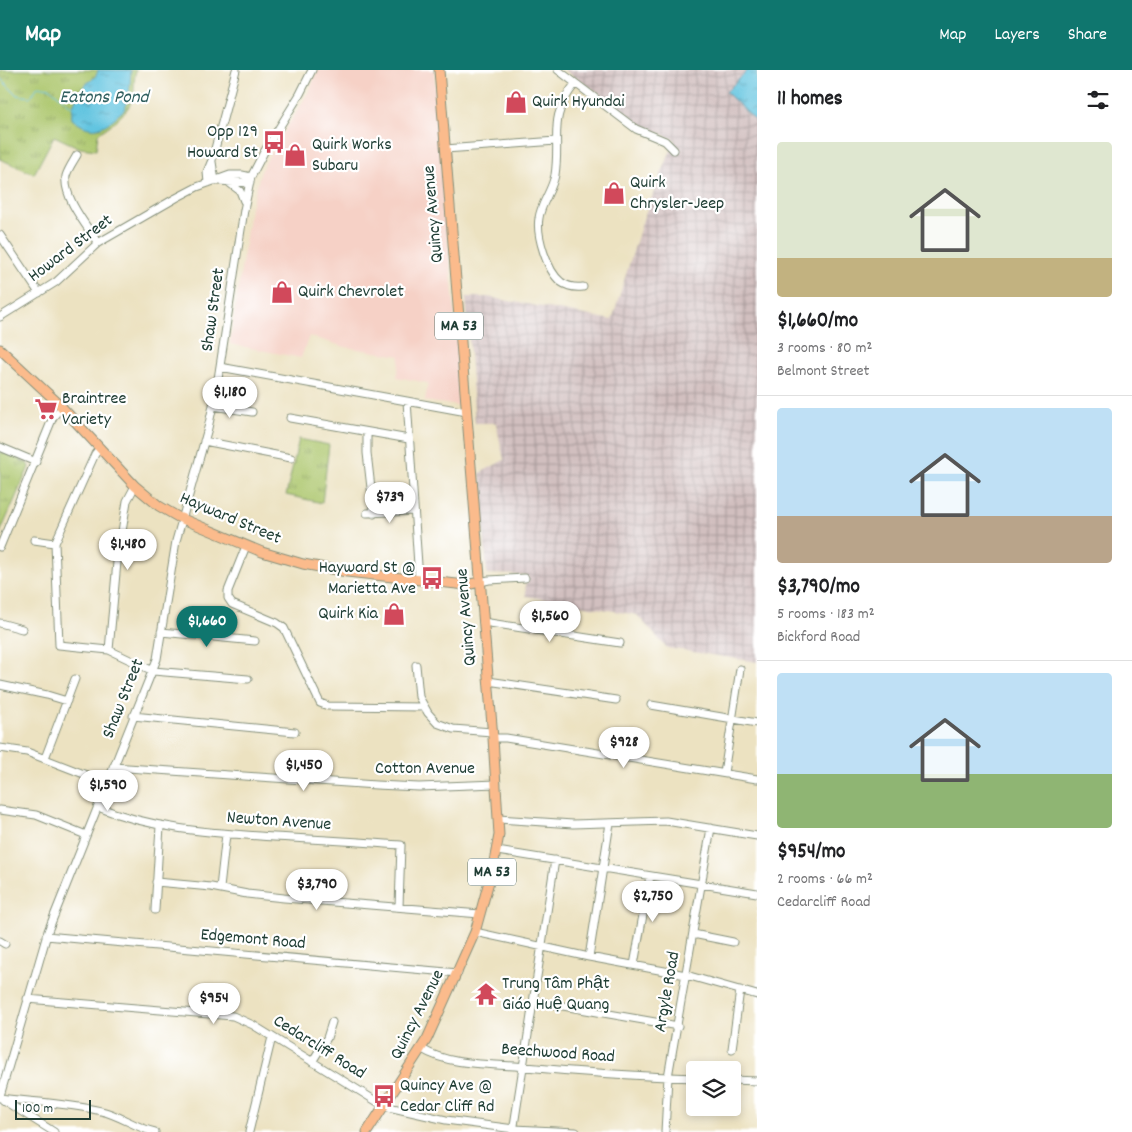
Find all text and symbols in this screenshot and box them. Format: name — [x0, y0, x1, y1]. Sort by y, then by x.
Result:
text: Map — [25, 18, 61, 52]
text: Map — [939, 23, 966, 48]
text: Layers — [994, 23, 1040, 48]
text: Share — [1068, 23, 1107, 48]
water label: Eatons Pond — [60, 85, 151, 112]
text: 11 homes — [777, 85, 842, 115]
icon: filters — [1084, 86, 1112, 114]
shop icon: Quirk Hyundai — [503, 89, 529, 115]
place label: Quirk Hyundai — [532, 90, 624, 115]
place label: Opp 129 Howard St — [187, 120, 258, 166]
bus stop icon: Opp 129 Howard St — [261, 129, 287, 155]
place label: Quirk Works Subaru — [312, 133, 392, 179]
shop icon: Quirk Works Subaru — [282, 142, 308, 168]
street label: Quincy Avenue — [417, 164, 451, 264]
place label: Quirk Chrysler-Jeep — [630, 171, 724, 217]
icon: home — [900, 175, 990, 265]
shop icon: Quirk Chrysler-Jeep — [601, 180, 627, 206]
street label: Howard Street — [23, 209, 119, 289]
street label: Shaw Street — [196, 266, 232, 353]
shop icon: Quirk Chevrolet — [269, 279, 295, 305]
place label: Quirk Chevrolet — [298, 280, 404, 305]
text: $1,660/mo — [777, 307, 858, 337]
road number: MA 53 — [435, 312, 483, 340]
text: 3 rooms · 80 m² — [777, 337, 872, 360]
text: Belmont Street — [777, 360, 869, 383]
pin: $1,180 — [189, 376, 271, 419]
text: $1,180 — [213, 381, 247, 404]
place label: Braintree Variety — [62, 387, 127, 433]
supermarket icon: Braintree Variety — [33, 396, 59, 422]
icon: home — [900, 440, 990, 530]
pin: $739 — [360, 482, 420, 524]
street label: Hayward Street — [175, 486, 285, 552]
text: $739 — [376, 486, 404, 509]
pin: $1,480 — [87, 528, 169, 571]
text: $1,480 — [110, 533, 146, 556]
place label: Hayward St @ Marietta Ave — [319, 556, 416, 602]
bus stop icon: Hayward St @ Marietta Ave — [419, 565, 445, 591]
street label: Quincy Avenue — [450, 567, 484, 667]
text: $3,790/mo — [777, 573, 860, 603]
pin: $1,560 — [509, 600, 591, 643]
shop icon: Quirk Kia — [381, 601, 407, 627]
place label: Quirk Kia — [318, 602, 379, 627]
text: 5 rooms · 183 m² — [777, 603, 874, 626]
text: $1,560 — [531, 605, 569, 628]
pin: $1,660 — [166, 606, 248, 648]
text: $1,660 — [187, 610, 227, 633]
text: Bickford Road — [777, 626, 860, 649]
street label: Shaw Street — [97, 655, 151, 743]
icon: home — [900, 705, 990, 795]
pin: $928 — [594, 726, 654, 769]
text: $928 — [610, 731, 638, 754]
pin: $1,450 — [263, 750, 345, 792]
text: $1,450 — [285, 754, 323, 777]
street label: Cotton Avenue — [375, 757, 475, 782]
pin: $1,590 — [67, 770, 149, 812]
text: $1,590 — [89, 774, 127, 797]
street label: Newton Avenue — [226, 806, 332, 838]
text: $954/mo — [777, 838, 845, 868]
road number: MA 53 — [468, 859, 516, 886]
pin: $3,790 — [276, 868, 358, 911]
text: 2 rooms · 66 m² — [777, 868, 873, 891]
text: $3,790 — [297, 873, 337, 896]
pin: $2,750 — [612, 880, 694, 923]
text: $2,750 — [633, 885, 673, 908]
text: Cedarcliff Road — [777, 891, 870, 914]
street label: Edgemont Road — [199, 923, 307, 957]
street label: Argyle Road — [649, 950, 687, 1034]
street label: Quincy Avenue — [385, 966, 451, 1064]
place label: Trung Tâm Phật Giáo Huệ Quang — [502, 972, 610, 1018]
temple icon: Trung Tâm Phật Giáo Huệ Quang — [473, 981, 499, 1007]
pin: $954 — [184, 982, 244, 1025]
text: $954 — [199, 987, 229, 1010]
street label: Cedarcliff Road — [268, 1010, 370, 1086]
street label: Beechwood Road — [500, 1038, 616, 1070]
map controls — [686, 1061, 741, 1116]
button: layers — [686, 1061, 741, 1116]
place label: Quincy Ave @ Cedar Cliff Rd — [400, 1074, 494, 1120]
bus stop icon: Quincy Ave @ Cedar Cliff Rd — [371, 1083, 397, 1109]
scale bar — [15, 1097, 91, 1120]
text: 100 m — [22, 1099, 53, 1119]

